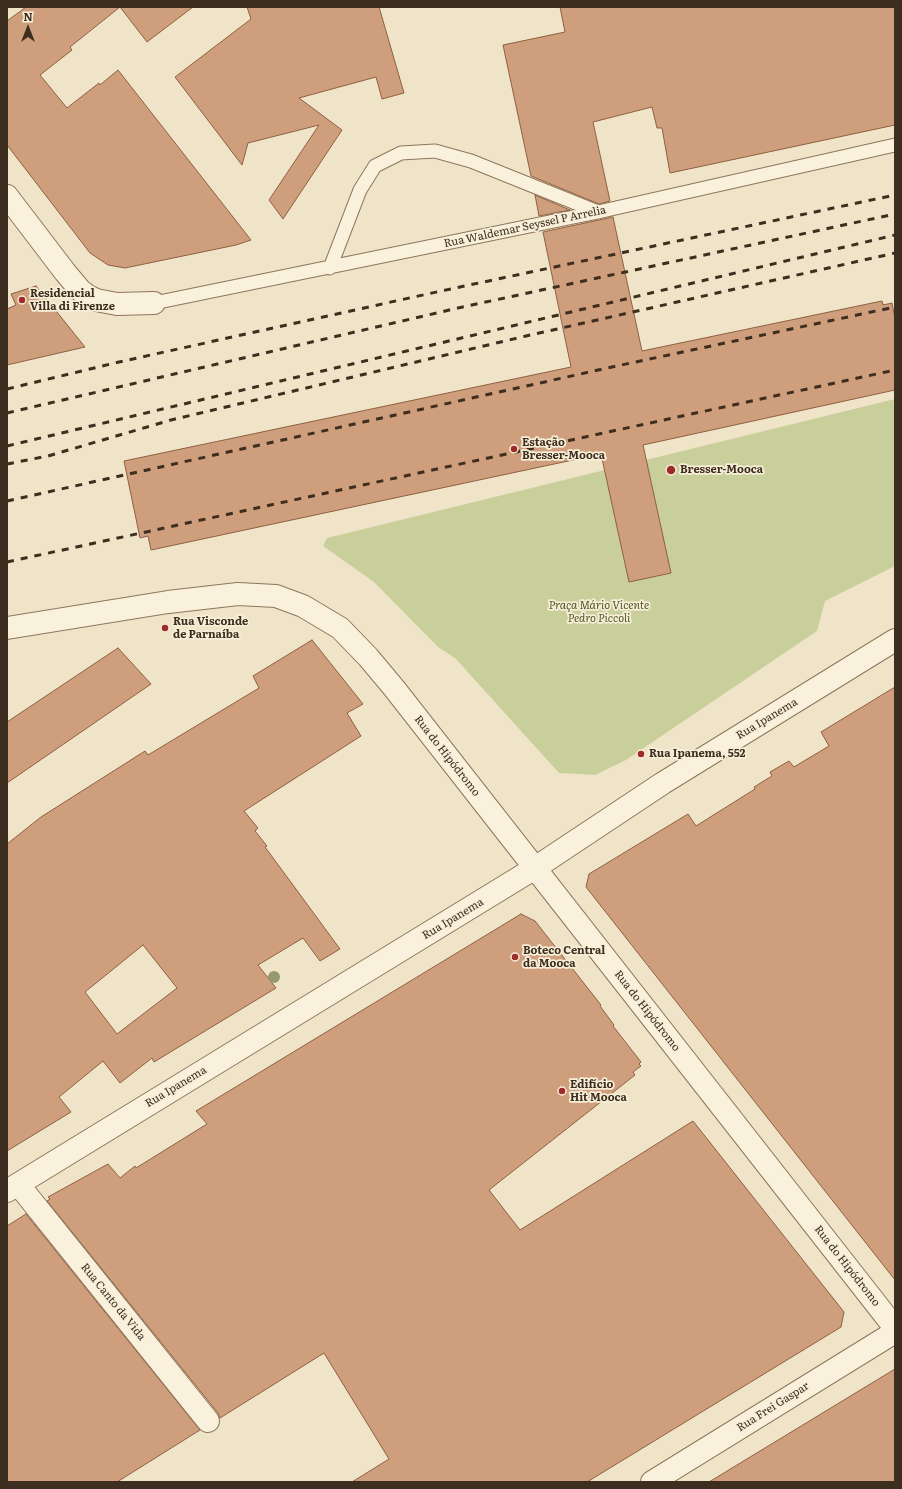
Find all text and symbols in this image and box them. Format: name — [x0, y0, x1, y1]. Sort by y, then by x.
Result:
north arrow — [8, 8, 48, 48]
text: N — [23, 8, 33, 24]
street label: Rua Waldemar Seyssel P Arrelia — [443, 203, 607, 251]
place label: Residencial Villa di Firenze — [30, 287, 115, 313]
marker: Residencial Villa di Firenze — [17, 295, 27, 305]
place label: Estação Bresser-Mooca — [522, 436, 605, 462]
marker: Estação Bresser-Mooca — [509, 444, 519, 454]
place label: Bresser-Mooca — [680, 463, 763, 477]
marker: Bresser-Mooca — [665, 464, 677, 476]
park label: Praça Mário Vicente Pedro Piccoli — [549, 599, 649, 625]
place label: Rua Visconde de Parnaíba — [173, 615, 248, 641]
marker: Rua Visconde de Parnaíba — [160, 623, 170, 633]
street label: Rua Ipanema — [734, 696, 800, 742]
street label: Rua do Hipódromo — [411, 713, 483, 799]
place label: Rua Ipanema, 552 — [649, 747, 745, 761]
marker: Rua Ipanema, 552 — [636, 749, 646, 759]
street label: Rua Ipanema — [420, 896, 486, 942]
place label: Boteco Central da Mooca — [523, 944, 605, 970]
marker: Boteco Central da Mooca — [510, 952, 520, 962]
street label: Rua do Hipódromo — [611, 968, 683, 1054]
street label: Rua Ipanema — [143, 1064, 209, 1110]
place label: Edifício Hit Mooca — [570, 1078, 627, 1104]
marker: Edifício Hit Mooca — [557, 1086, 567, 1096]
street label: Rua do Hipódromo — [811, 1223, 883, 1309]
street label: Rua Canto da Vida — [78, 1261, 148, 1343]
street label: Rua Frei Gaspar — [734, 1380, 812, 1434]

